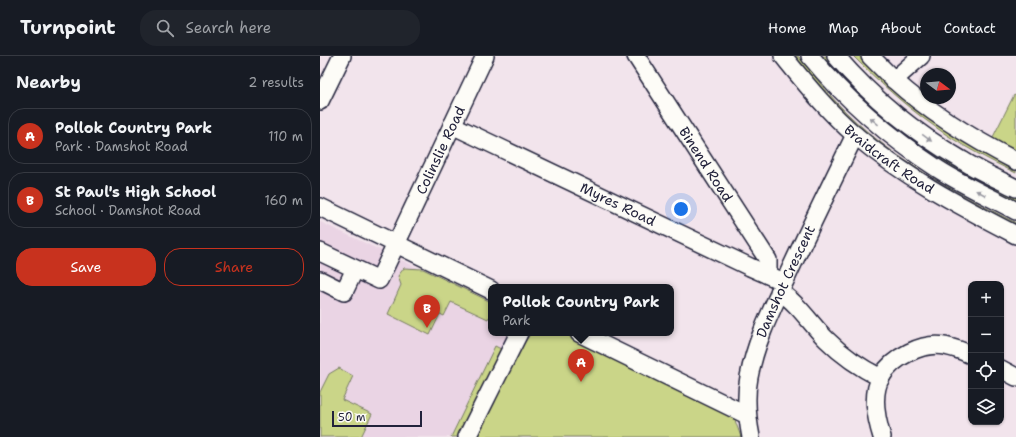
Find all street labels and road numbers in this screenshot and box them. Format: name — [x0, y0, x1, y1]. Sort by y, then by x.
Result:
street label: Colinslie Road — [412, 103, 469, 197]
street label: Braidcraft Road — [840, 121, 938, 198]
street label: Binend Road — [675, 123, 737, 205]
street label: Myres Road — [577, 178, 659, 230]
street label: Damshot Crescent — [752, 222, 819, 340]

